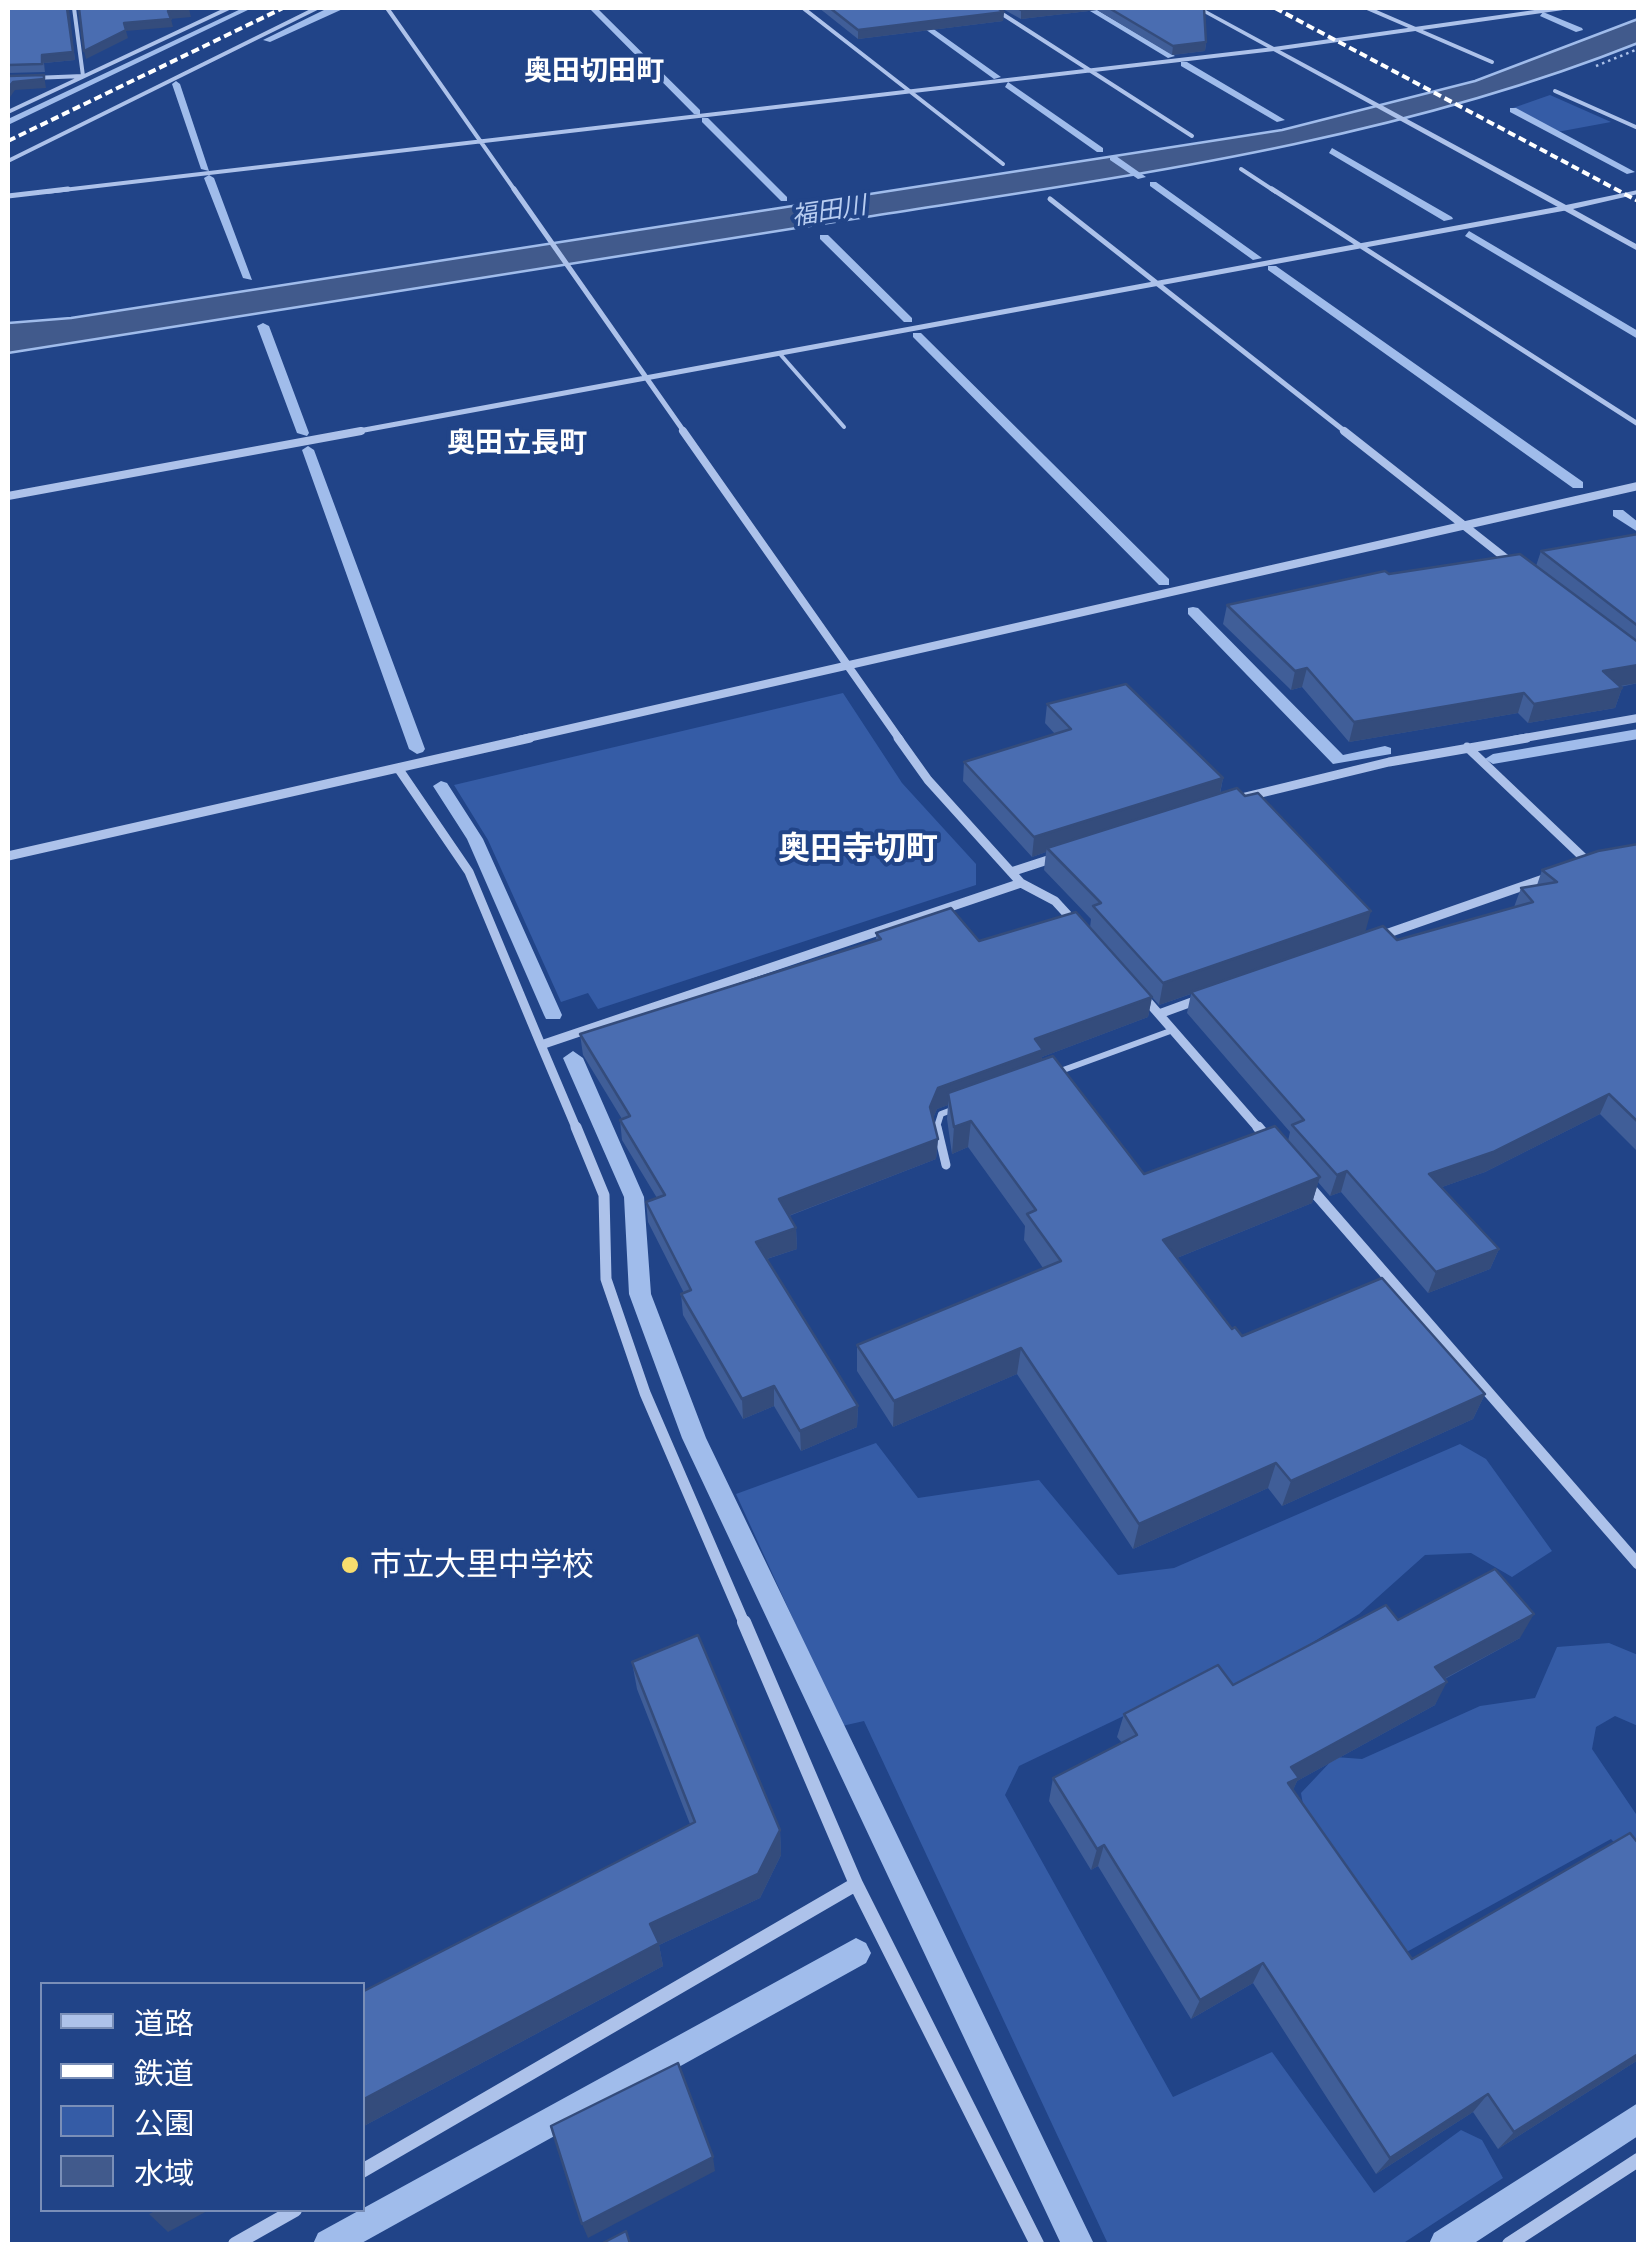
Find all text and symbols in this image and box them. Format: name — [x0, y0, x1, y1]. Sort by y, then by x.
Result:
district label: 奥田切田町 — [524, 54, 664, 88]
water label: 福田川 — [790, 190, 868, 232]
district label: 奥田立長町 — [447, 426, 587, 460]
district label: 奥田寺切町 — [778, 830, 938, 868]
place label: 市立大里中学校 — [370, 1546, 594, 1584]
marker: 市立大里中学校 — [339, 1554, 361, 1576]
legend — [40, 1982, 365, 2212]
text: 道路 — [134, 2005, 194, 2041]
text: 鉄道 — [134, 2055, 194, 2091]
text: 公園 — [134, 2105, 194, 2141]
text: 水域 — [134, 2155, 194, 2191]

